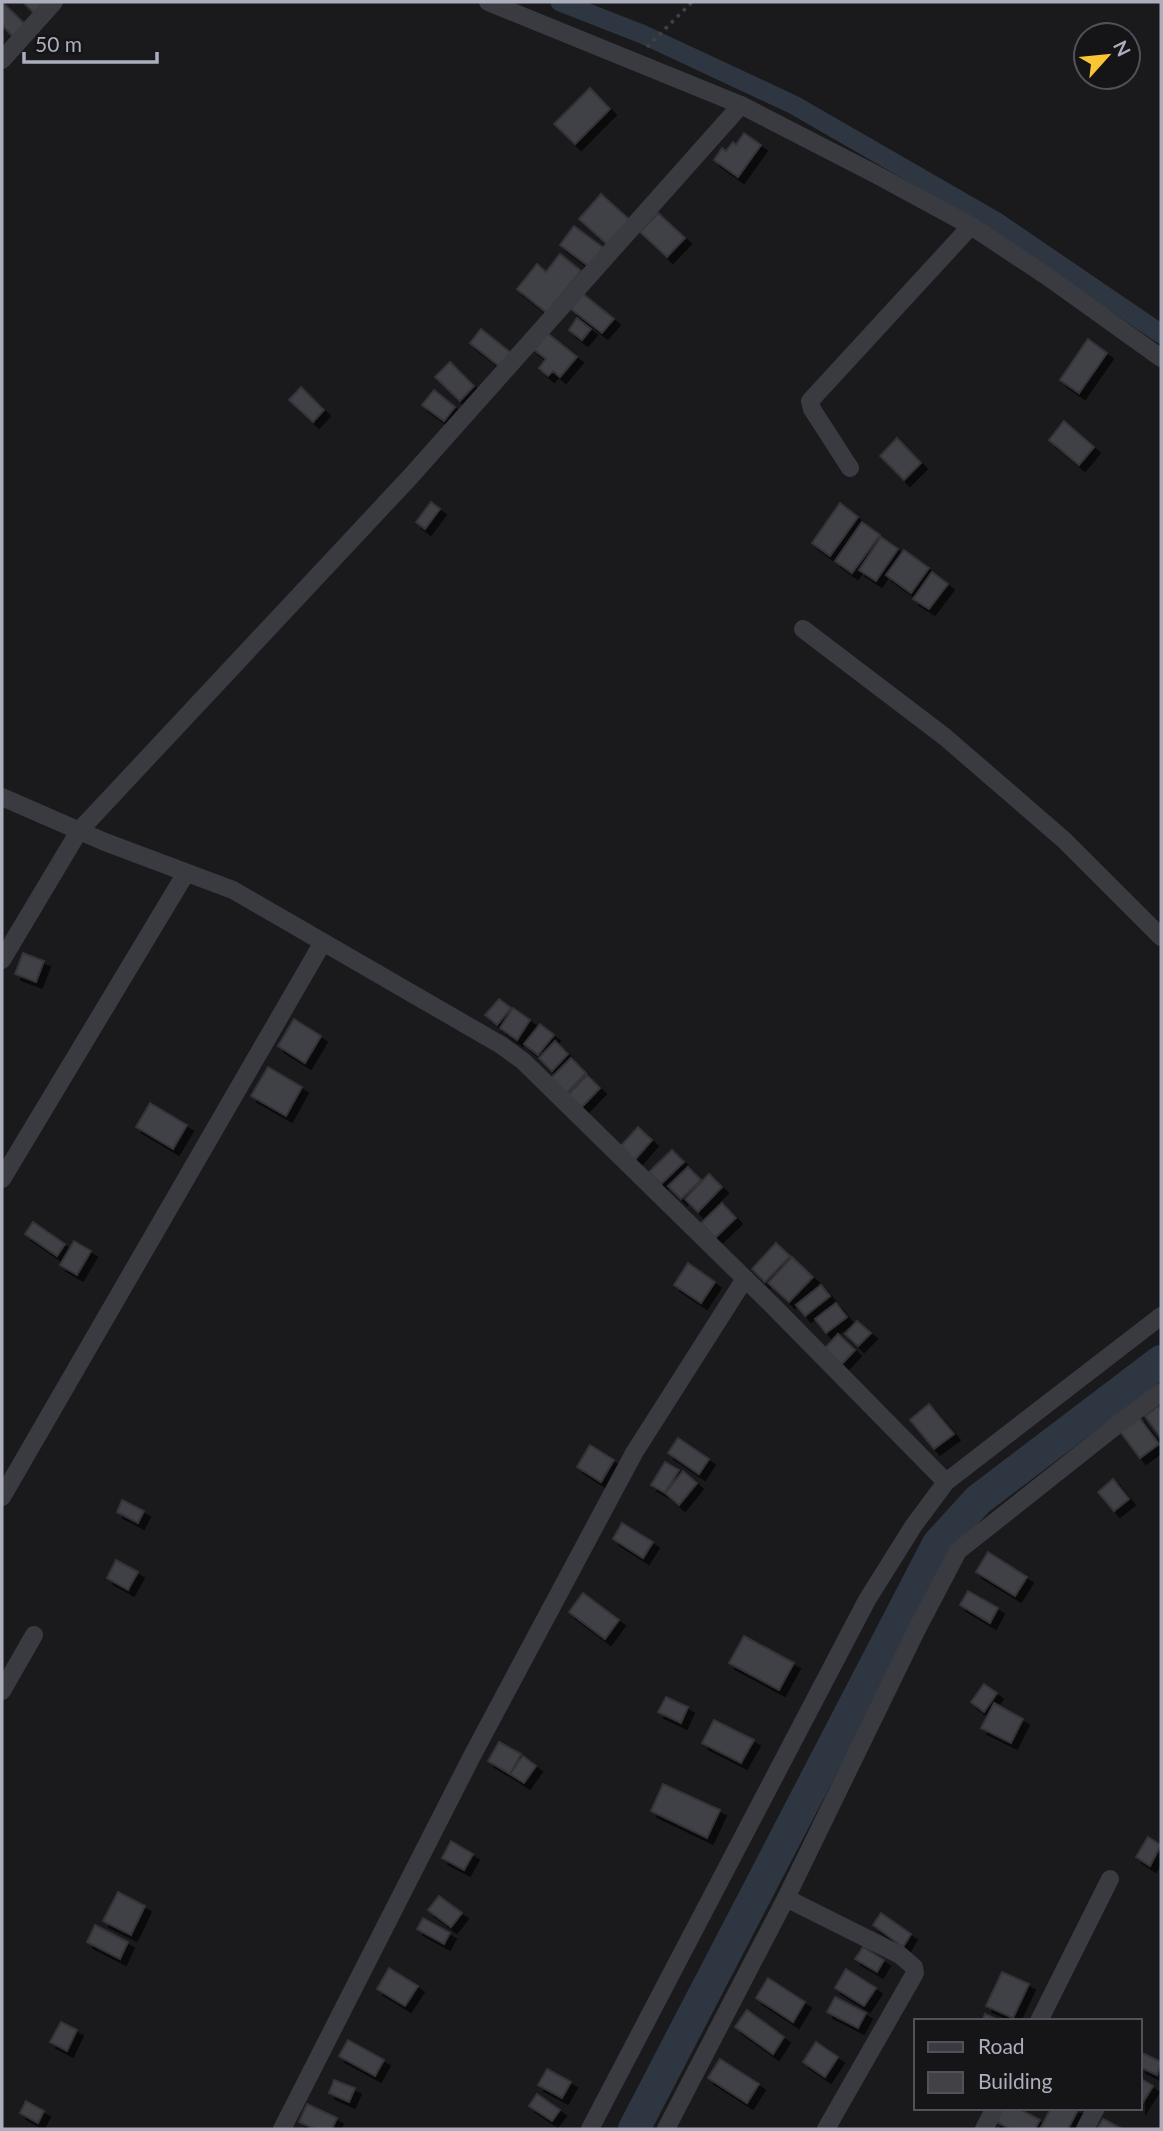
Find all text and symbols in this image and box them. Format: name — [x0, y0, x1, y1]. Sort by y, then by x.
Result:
scale bar — [24, 21, 158, 65]
north arrow — [1072, 21, 1142, 91]
text: 50 m — [35, 31, 82, 56]
text: N — [1109, 36, 1136, 60]
legend — [914, 2019, 1142, 2110]
text: Road — [978, 2033, 1025, 2058]
text: Building — [978, 2068, 1053, 2093]

